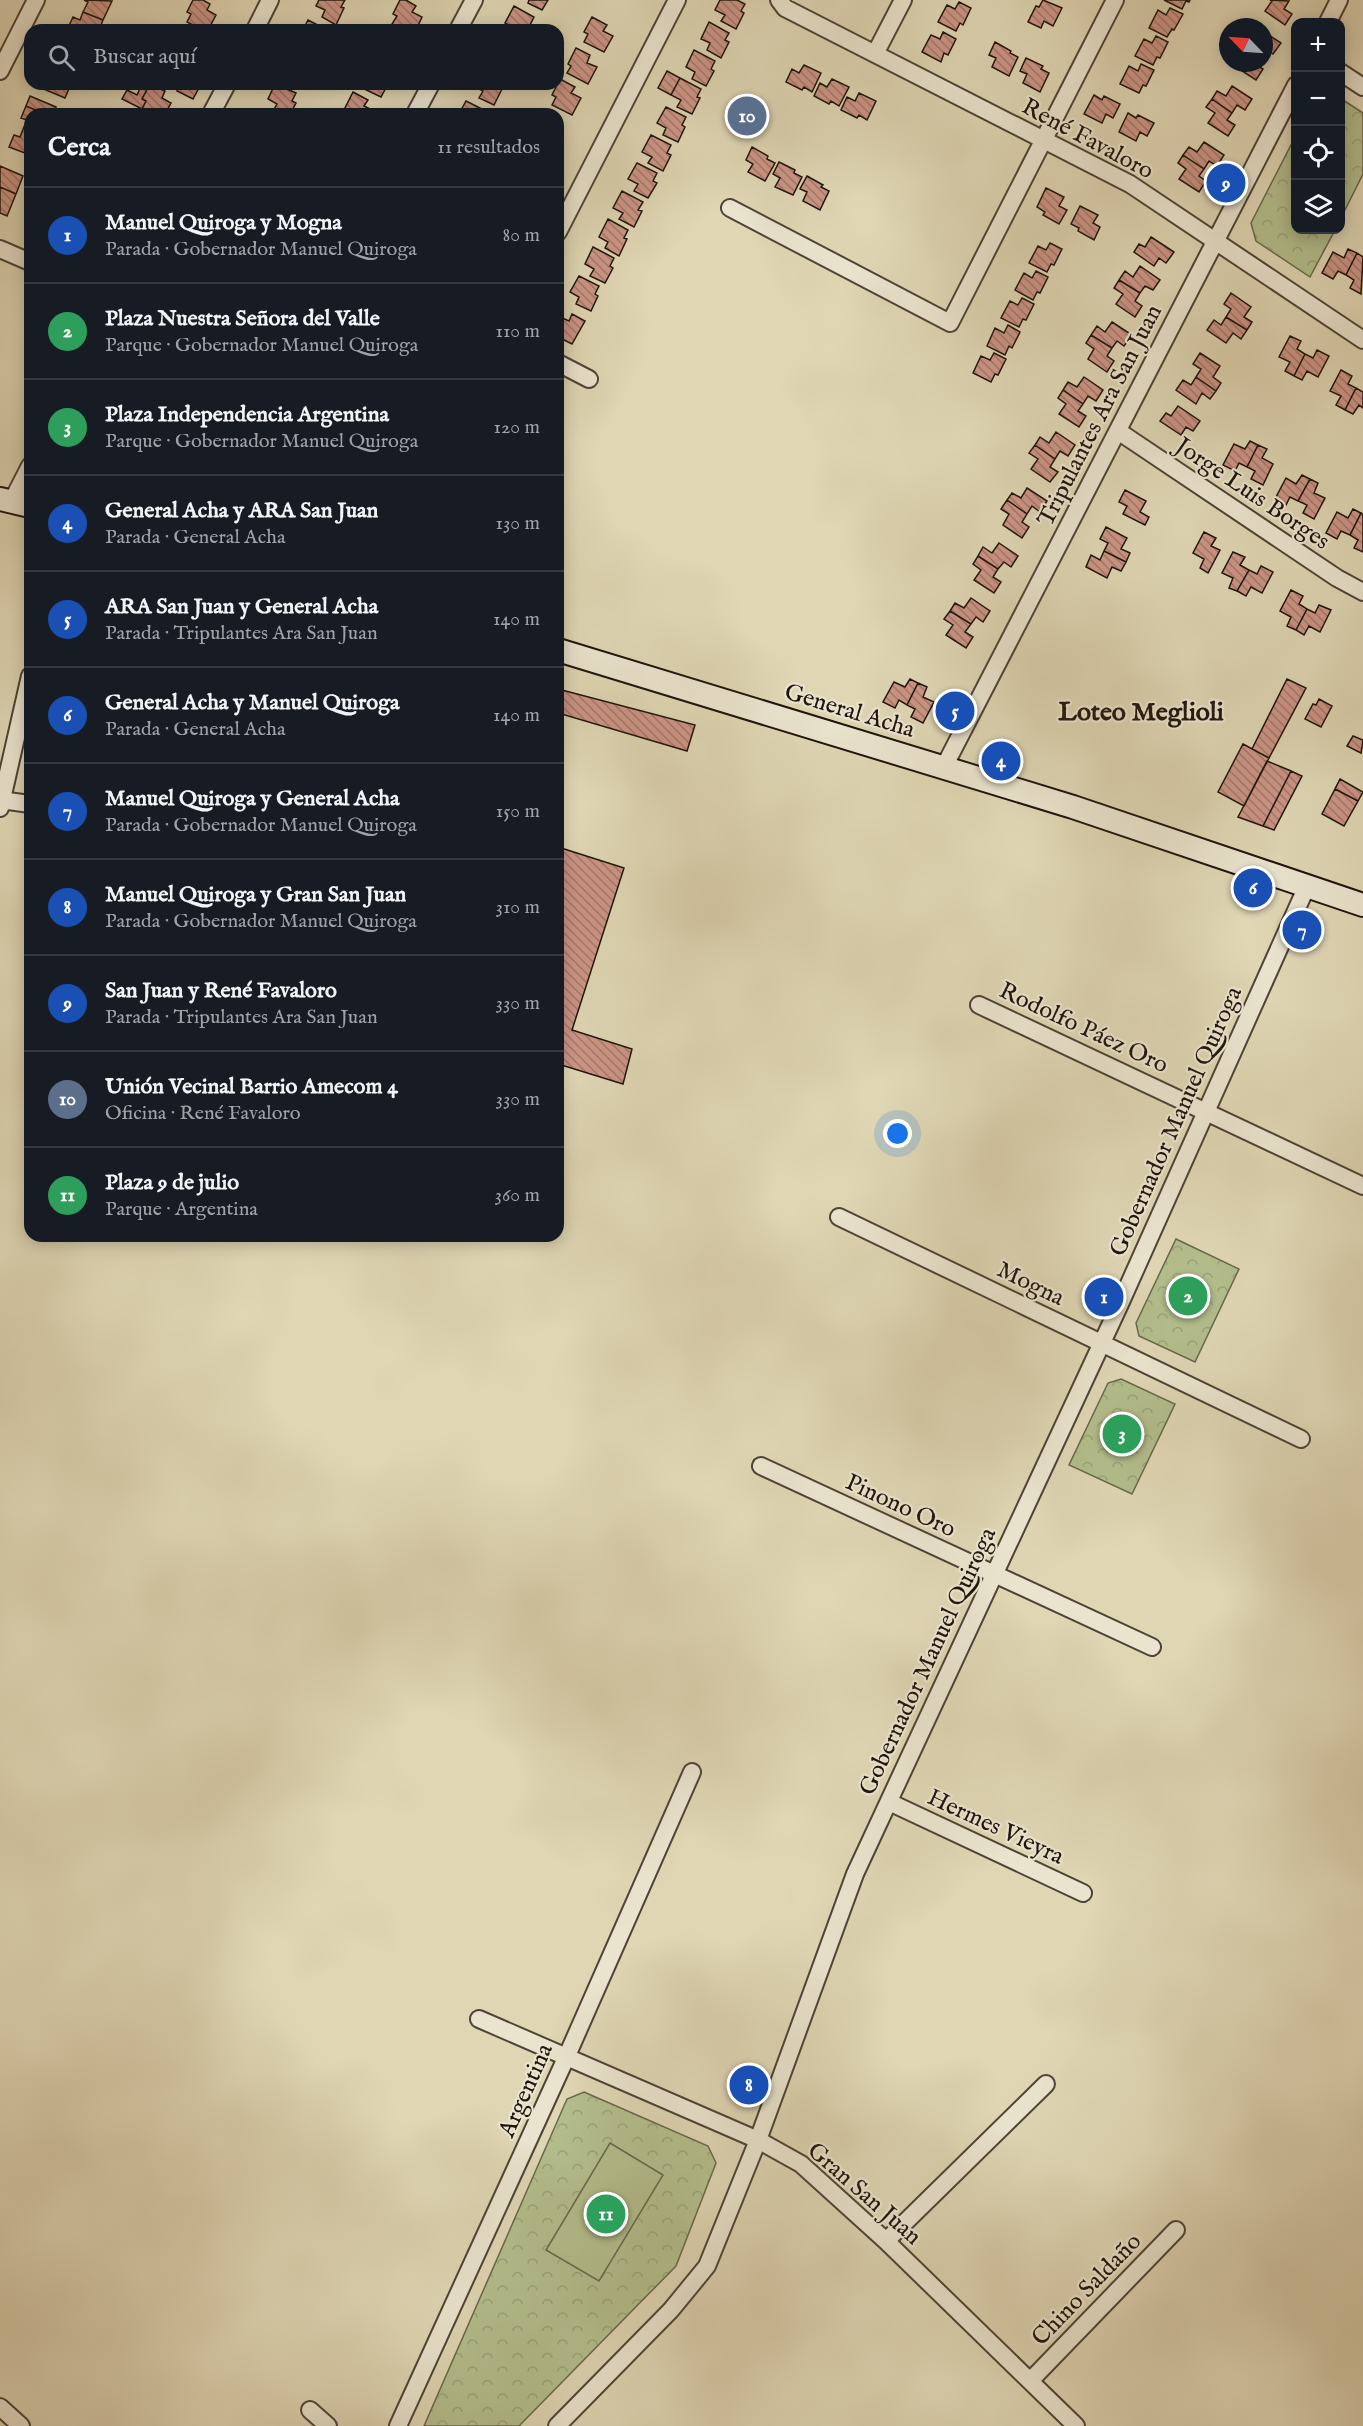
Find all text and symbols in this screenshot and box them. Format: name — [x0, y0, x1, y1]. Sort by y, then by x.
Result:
north arrow — [1219, 18, 1273, 72]
map controls — [1291, 18, 1345, 234]
button: + — [1291, 18, 1345, 72]
search box — [24, 24, 564, 90]
icon: search — [45, 41, 78, 74]
text: Buscar aquí — [93, 43, 196, 71]
button: − — [1291, 72, 1345, 126]
street label: René Favaloro — [1016, 92, 1159, 187]
pin: 10 — [728, 94, 766, 138]
button: locate — [1291, 126, 1345, 180]
text: Cerca — [48, 131, 110, 164]
text: 11 resultados — [437, 135, 540, 160]
pin: 9 — [1206, 160, 1246, 206]
button: layers — [1291, 180, 1345, 234]
text: Manuel Quiroga y Mogna — [105, 209, 342, 237]
text: 1 — [64, 223, 71, 248]
text: 80 m — [503, 223, 540, 248]
text: Parada · Gobernador Manuel Quiroga — [105, 237, 417, 262]
street label: Tripulantes Ara San Juan — [1031, 299, 1170, 532]
text: Plaza Nuestra Señora del Valle — [105, 305, 380, 333]
text: 2 — [63, 319, 72, 344]
text: 110 m — [496, 319, 540, 344]
text: Parque · Gobernador Manuel Quiroga — [105, 333, 418, 358]
text: Plaza Independencia Argentina — [105, 401, 389, 429]
text: 3 — [64, 415, 71, 440]
text: 120 m — [494, 415, 540, 440]
text: Parque · Gobernador Manuel Quiroga — [105, 429, 418, 454]
street label: Jorge Luis Borges — [1166, 429, 1335, 557]
text: General Acha y ARA San Juan — [105, 497, 378, 525]
text: 4 — [63, 511, 72, 536]
text: 130 m — [495, 511, 540, 536]
text: Parada · General Acha — [105, 525, 286, 550]
text: ARA San Juan y General Acha — [105, 593, 378, 621]
text: 5 — [64, 607, 71, 632]
text: 140 m — [493, 607, 540, 632]
text: Parada · Tripulantes Ara San Juan — [105, 621, 378, 646]
street label: General Acha — [781, 677, 919, 746]
pin: 5 — [936, 688, 974, 734]
text: General Acha y Manuel Quiroga — [105, 689, 400, 717]
district label: Loteo Meglioli — [1058, 696, 1224, 729]
text: 6 — [63, 703, 72, 728]
text: 140 m — [493, 703, 540, 728]
text: Parada · General Acha — [105, 717, 286, 742]
pin: 4 — [982, 738, 1020, 783]
text: Manuel Quiroga y General Acha — [105, 785, 400, 813]
text: 7 — [63, 799, 72, 824]
text: 150 m — [496, 799, 540, 824]
text: Parada · Gobernador Manuel Quiroga — [105, 813, 417, 838]
pin: 6 — [1234, 866, 1272, 910]
text: Manuel Quiroga y Gran San Juan — [105, 881, 406, 909]
text: 8 — [64, 895, 71, 920]
text: 310 m — [496, 895, 540, 920]
pin: 7 — [1282, 908, 1322, 952]
text: Parada · Gobernador Manuel Quiroga — [105, 909, 417, 934]
street label: Rodolfo Páez Oro — [994, 976, 1173, 1081]
text: San Juan y René Favaloro — [105, 977, 337, 1005]
street label: Gobernador Manuel Quiroga — [1103, 981, 1250, 1261]
text: 9 — [63, 991, 72, 1016]
text: 330 m — [495, 991, 540, 1016]
text: Parada · Tripulantes Ara San Juan — [105, 1005, 378, 1030]
text: Unión Vecinal Barrio Amecom 4 — [105, 1073, 398, 1101]
text: 10 — [59, 1087, 76, 1112]
text: 330 m — [495, 1087, 540, 1112]
text: Oficina · René Favaloro — [105, 1101, 301, 1126]
your location — [883, 1119, 912, 1148]
text: Plaza 9 de julio — [105, 1169, 239, 1197]
text: 11 — [60, 1183, 75, 1208]
text: 360 m — [494, 1183, 540, 1208]
text: Parque · Argentina — [105, 1197, 258, 1222]
street label: Mogna — [991, 1255, 1070, 1314]
pin: 1 — [1084, 1274, 1124, 1320]
pin: 2 — [1168, 1274, 1208, 1318]
pin: 3 — [1102, 1412, 1142, 1456]
street label: Pinono Oro — [840, 1467, 961, 1545]
street label: Gobernador Manuel Quiroga — [853, 1522, 1004, 1801]
street label: Hermes Vieyra — [922, 1782, 1069, 1873]
street label: Argentina — [492, 2038, 561, 2143]
pin: 8 — [730, 2062, 768, 2108]
street label: Gran San Juan — [800, 2136, 928, 2252]
pin: 11 — [586, 2192, 626, 2236]
street label: Chino Saldaño — [1025, 2227, 1149, 2353]

